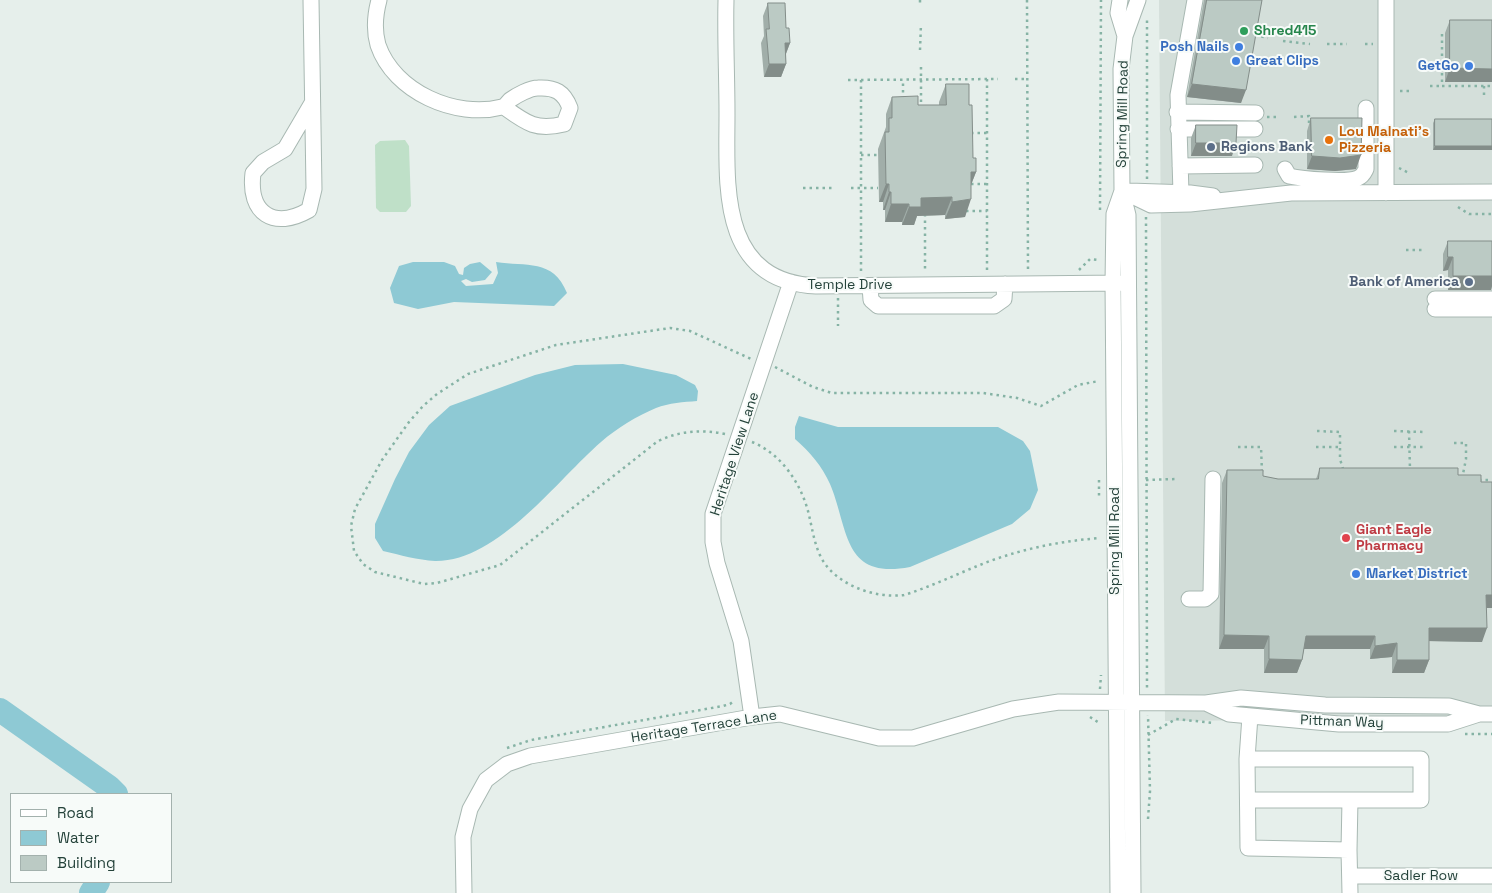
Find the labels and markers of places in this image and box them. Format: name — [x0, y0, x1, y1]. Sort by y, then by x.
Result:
place label: Shred415 — [1254, 23, 1317, 39]
marker: Shred415 — [1238, 25, 1250, 37]
place label: Posh Nails — [1160, 39, 1229, 55]
marker: Posh Nails — [1233, 41, 1245, 53]
place label: Great Clips — [1246, 53, 1319, 69]
marker: Great Clips — [1230, 55, 1242, 67]
place label: GetGo — [1418, 58, 1459, 74]
marker: GetGo — [1463, 60, 1475, 72]
place label: Lou Malnati's Pizzeria — [1339, 124, 1429, 156]
marker: Lou Malnati's Pizzeria — [1323, 134, 1335, 146]
place label: Regions Bank — [1221, 139, 1313, 155]
marker: Regions Bank — [1205, 141, 1217, 153]
place label: Bank of America — [1349, 274, 1459, 290]
marker: Bank of America — [1463, 276, 1475, 288]
place label: Giant Eagle Pharmacy — [1356, 522, 1432, 554]
marker: Giant Eagle Pharmacy — [1340, 532, 1352, 544]
place label: Market District — [1366, 566, 1468, 582]
marker: Market District — [1350, 568, 1362, 580]

